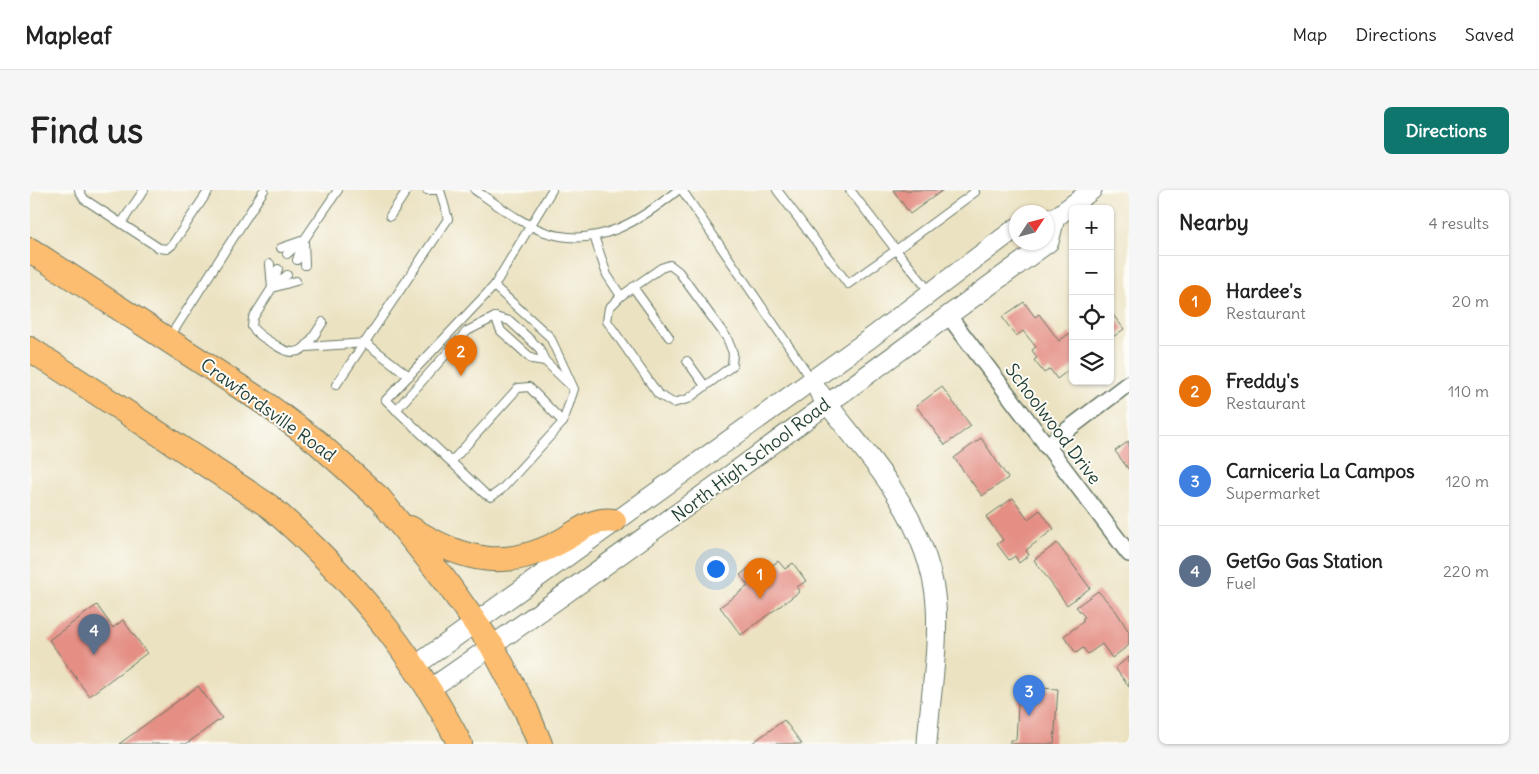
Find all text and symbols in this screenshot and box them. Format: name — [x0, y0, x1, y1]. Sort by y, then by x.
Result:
text: Mapleaf — [25, 20, 112, 50]
text: Map — [1292, 23, 1327, 46]
text: Directions — [1355, 23, 1437, 46]
text: Saved — [1465, 23, 1514, 46]
button: Directions — [1384, 107, 1509, 154]
text: Find us — [30, 108, 143, 152]
north arrow — [1009, 205, 1054, 250]
map controls — [1069, 205, 1114, 385]
button: + — [1069, 205, 1114, 250]
text: Nearby — [1179, 209, 1249, 236]
text: 4 results — [1428, 213, 1489, 233]
button: − — [1069, 250, 1114, 295]
text: Hardee's — [1226, 279, 1302, 303]
text: 1 — [1192, 291, 1198, 311]
text: 20 m — [1452, 291, 1489, 311]
button: locate — [1069, 295, 1114, 340]
text: Restaurant — [1226, 303, 1306, 323]
pin: 2 — [445, 335, 477, 376]
button: layers — [1069, 340, 1114, 385]
street label: Crawfordsville Road — [196, 353, 341, 467]
street label: Schoolwood Drive — [1000, 359, 1106, 489]
text: Freddy's — [1226, 369, 1299, 393]
text: 2 — [1191, 381, 1199, 401]
text: 110 m — [1448, 381, 1489, 401]
street label: North High School Road — [667, 392, 835, 527]
text: Restaurant — [1226, 393, 1306, 413]
text: Carniceria La Campos — [1226, 459, 1415, 483]
text: 3 — [1190, 471, 1200, 491]
text: 120 m — [1446, 471, 1489, 491]
text: Supermarket — [1226, 483, 1320, 503]
text: GetGo Gas Station — [1226, 549, 1383, 573]
your location — [703, 556, 729, 582]
pin: 1 — [744, 558, 776, 599]
text: 4 — [1190, 561, 1200, 581]
text: 220 m — [1443, 561, 1489, 581]
text: Fuel — [1226, 573, 1256, 593]
pin: 4 — [78, 614, 110, 655]
pin: 3 — [1013, 675, 1045, 716]

